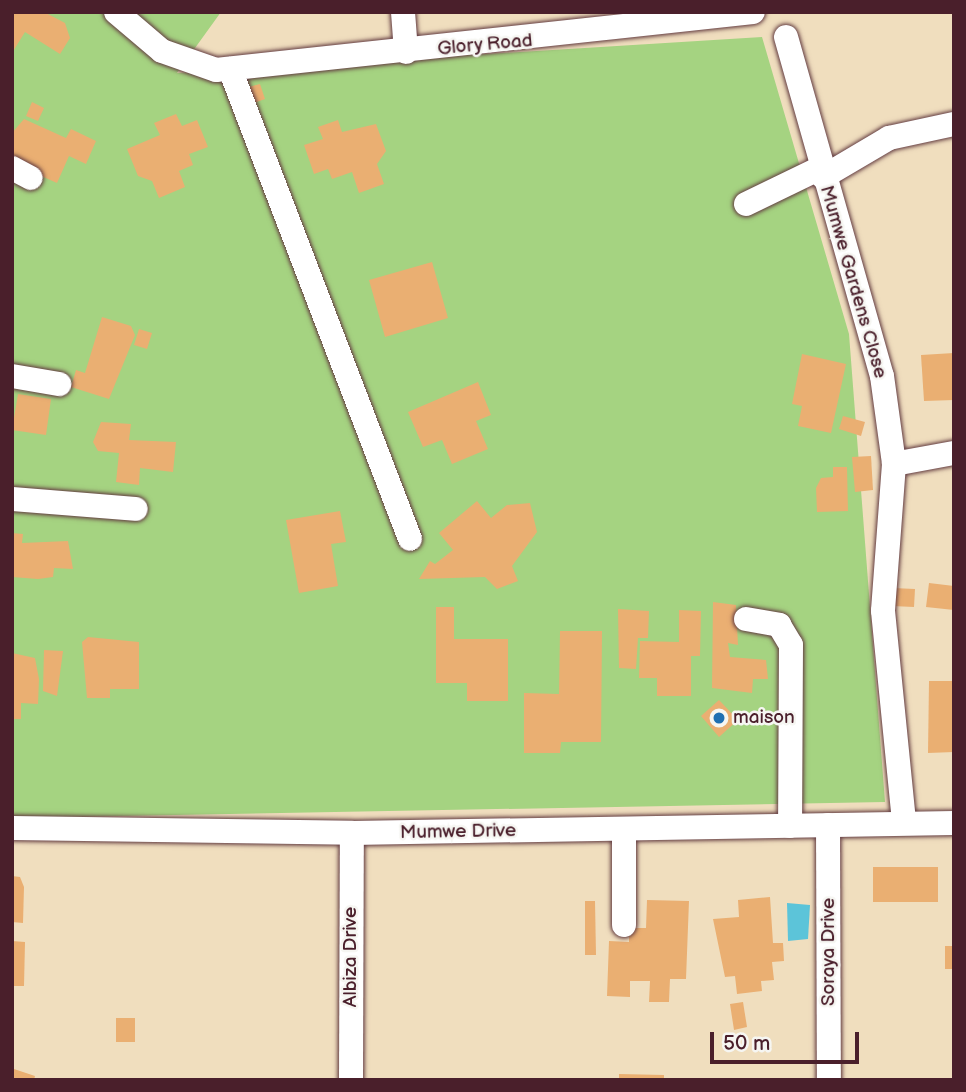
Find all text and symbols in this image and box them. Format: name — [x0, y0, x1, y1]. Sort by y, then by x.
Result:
street label: Glory Road — [436, 29, 534, 61]
street label: Mumwe Gardens Close — [815, 183, 891, 381]
place label: maison — [733, 707, 795, 729]
marker: maison — [711, 710, 727, 726]
street label: Mumwe Drive — [400, 820, 516, 844]
street label: Soraya Drive — [818, 898, 840, 1006]
street label: Albiza Drive — [340, 907, 362, 1007]
scale bar — [714, 1018, 863, 1062]
text: 50 m — [723, 1031, 770, 1056]

